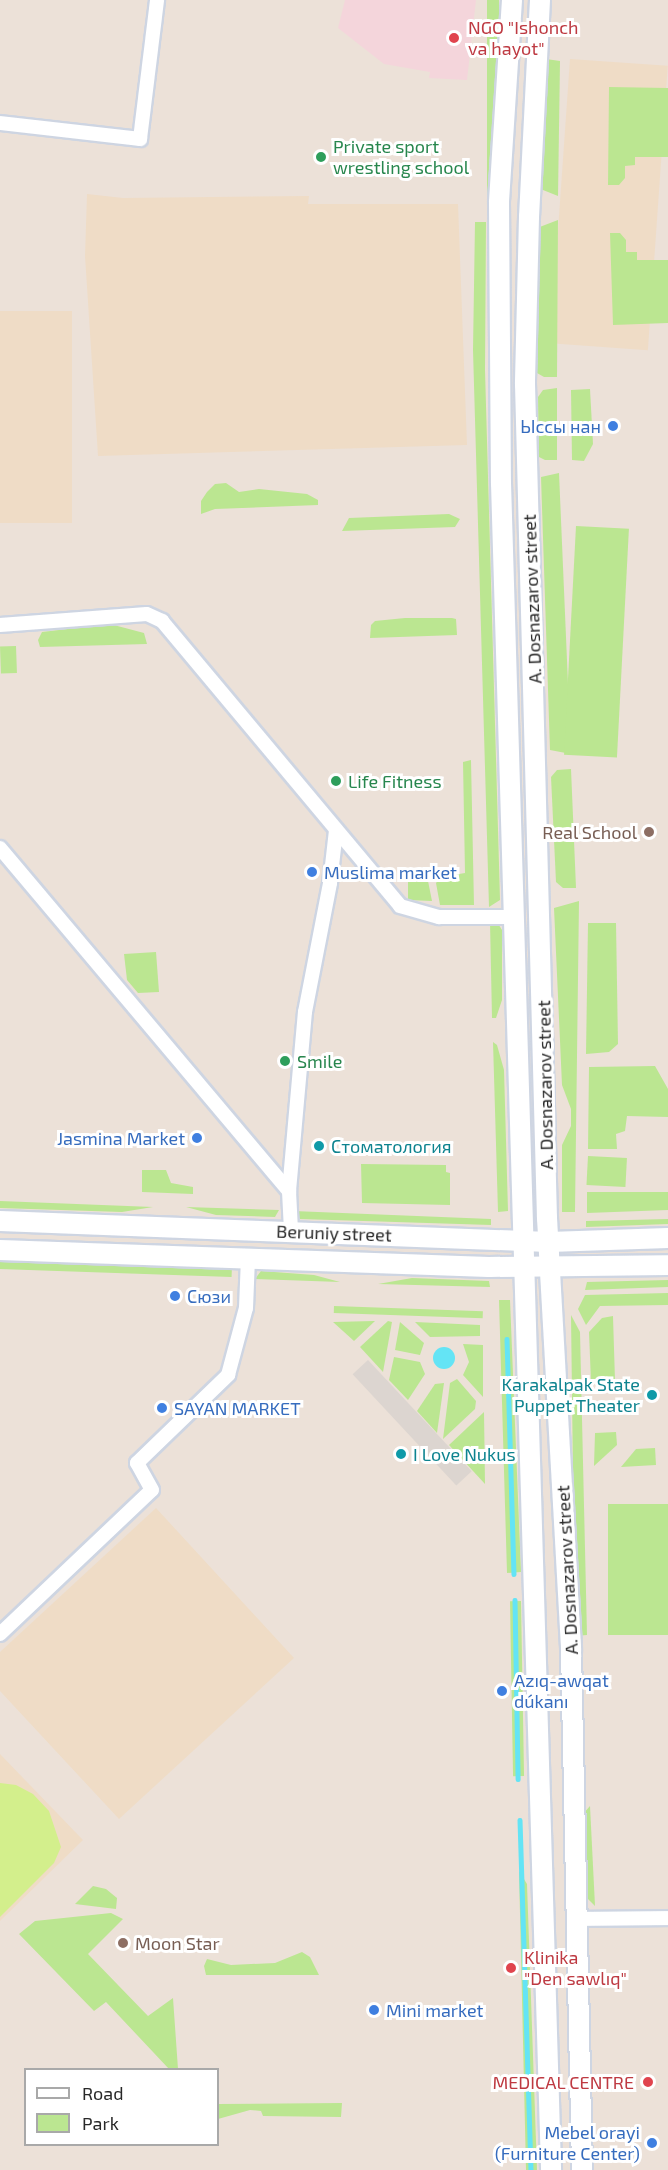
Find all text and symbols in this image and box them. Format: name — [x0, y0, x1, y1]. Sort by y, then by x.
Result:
place label: NGO "Ishonch va hayot" — [468, 17, 579, 60]
marker: NGO "Ishonch va hayot" — [445, 29, 463, 47]
place label: Private sport wrestling school — [333, 136, 469, 178]
marker: Private sport wrestling school — [314, 150, 328, 164]
place label: Ыссы нан — [520, 415, 601, 437]
marker: Ыссы нан — [606, 419, 620, 433]
street label: A. Dosnazarov street — [518, 514, 546, 684]
place label: Life Fitness — [348, 770, 442, 792]
marker: Life Fitness — [329, 774, 343, 788]
place label: Real School — [542, 821, 637, 843]
marker: Real School — [642, 825, 656, 839]
place label: Muslima market — [324, 861, 457, 883]
marker: Muslima market — [305, 865, 319, 879]
street label: A. Dosnazarov street — [533, 1000, 557, 1170]
place label: Smile — [297, 1050, 342, 1072]
marker: Smile — [278, 1054, 292, 1068]
place label: Jasmina Market — [57, 1127, 185, 1149]
marker: Jasmina Market — [190, 1131, 204, 1145]
place label: Стоматология — [331, 1135, 451, 1157]
marker: Стоматология — [312, 1139, 326, 1153]
street label: Beruniy street — [276, 1220, 392, 1246]
place label: Сюзи — [187, 1285, 231, 1307]
marker: Сюзи — [168, 1289, 182, 1303]
place label: Karakalpak State Puppet Theater — [501, 1374, 640, 1416]
marker: Karakalpak State Puppet Theater — [645, 1388, 659, 1402]
place label: SAYAN MARKET — [174, 1397, 301, 1419]
marker: SAYAN MARKET — [155, 1401, 169, 1415]
place label: I Love Nukus — [413, 1443, 516, 1465]
marker: I Love Nukus — [394, 1447, 408, 1461]
street label: A. Dosnazarov street — [552, 1485, 582, 1655]
place label: Azıq-awqat dúkanı — [514, 1670, 609, 1712]
marker: Azıq-awqat dúkanı — [495, 1684, 509, 1698]
place label: Moon Star — [135, 1932, 220, 1954]
marker: Moon Star — [116, 1936, 130, 1950]
place label: Klinika "Den sawlıq" — [524, 1947, 627, 1990]
marker: Klinika "Den sawlıq" — [502, 1959, 520, 1977]
place label: Mini market — [386, 1999, 483, 2021]
marker: Mini market — [367, 2003, 381, 2017]
legend — [24, 2068, 219, 2146]
place label: MEDICAL CENTRE — [492, 2071, 634, 2093]
marker: MEDICAL CENTRE — [639, 2073, 657, 2091]
text: Road — [82, 2082, 123, 2104]
text: Park — [82, 2112, 119, 2134]
place label: Mebel orayi (Furniture Center) — [495, 2122, 640, 2164]
marker: Mebel orayi (Furniture Center) — [645, 2136, 659, 2150]

